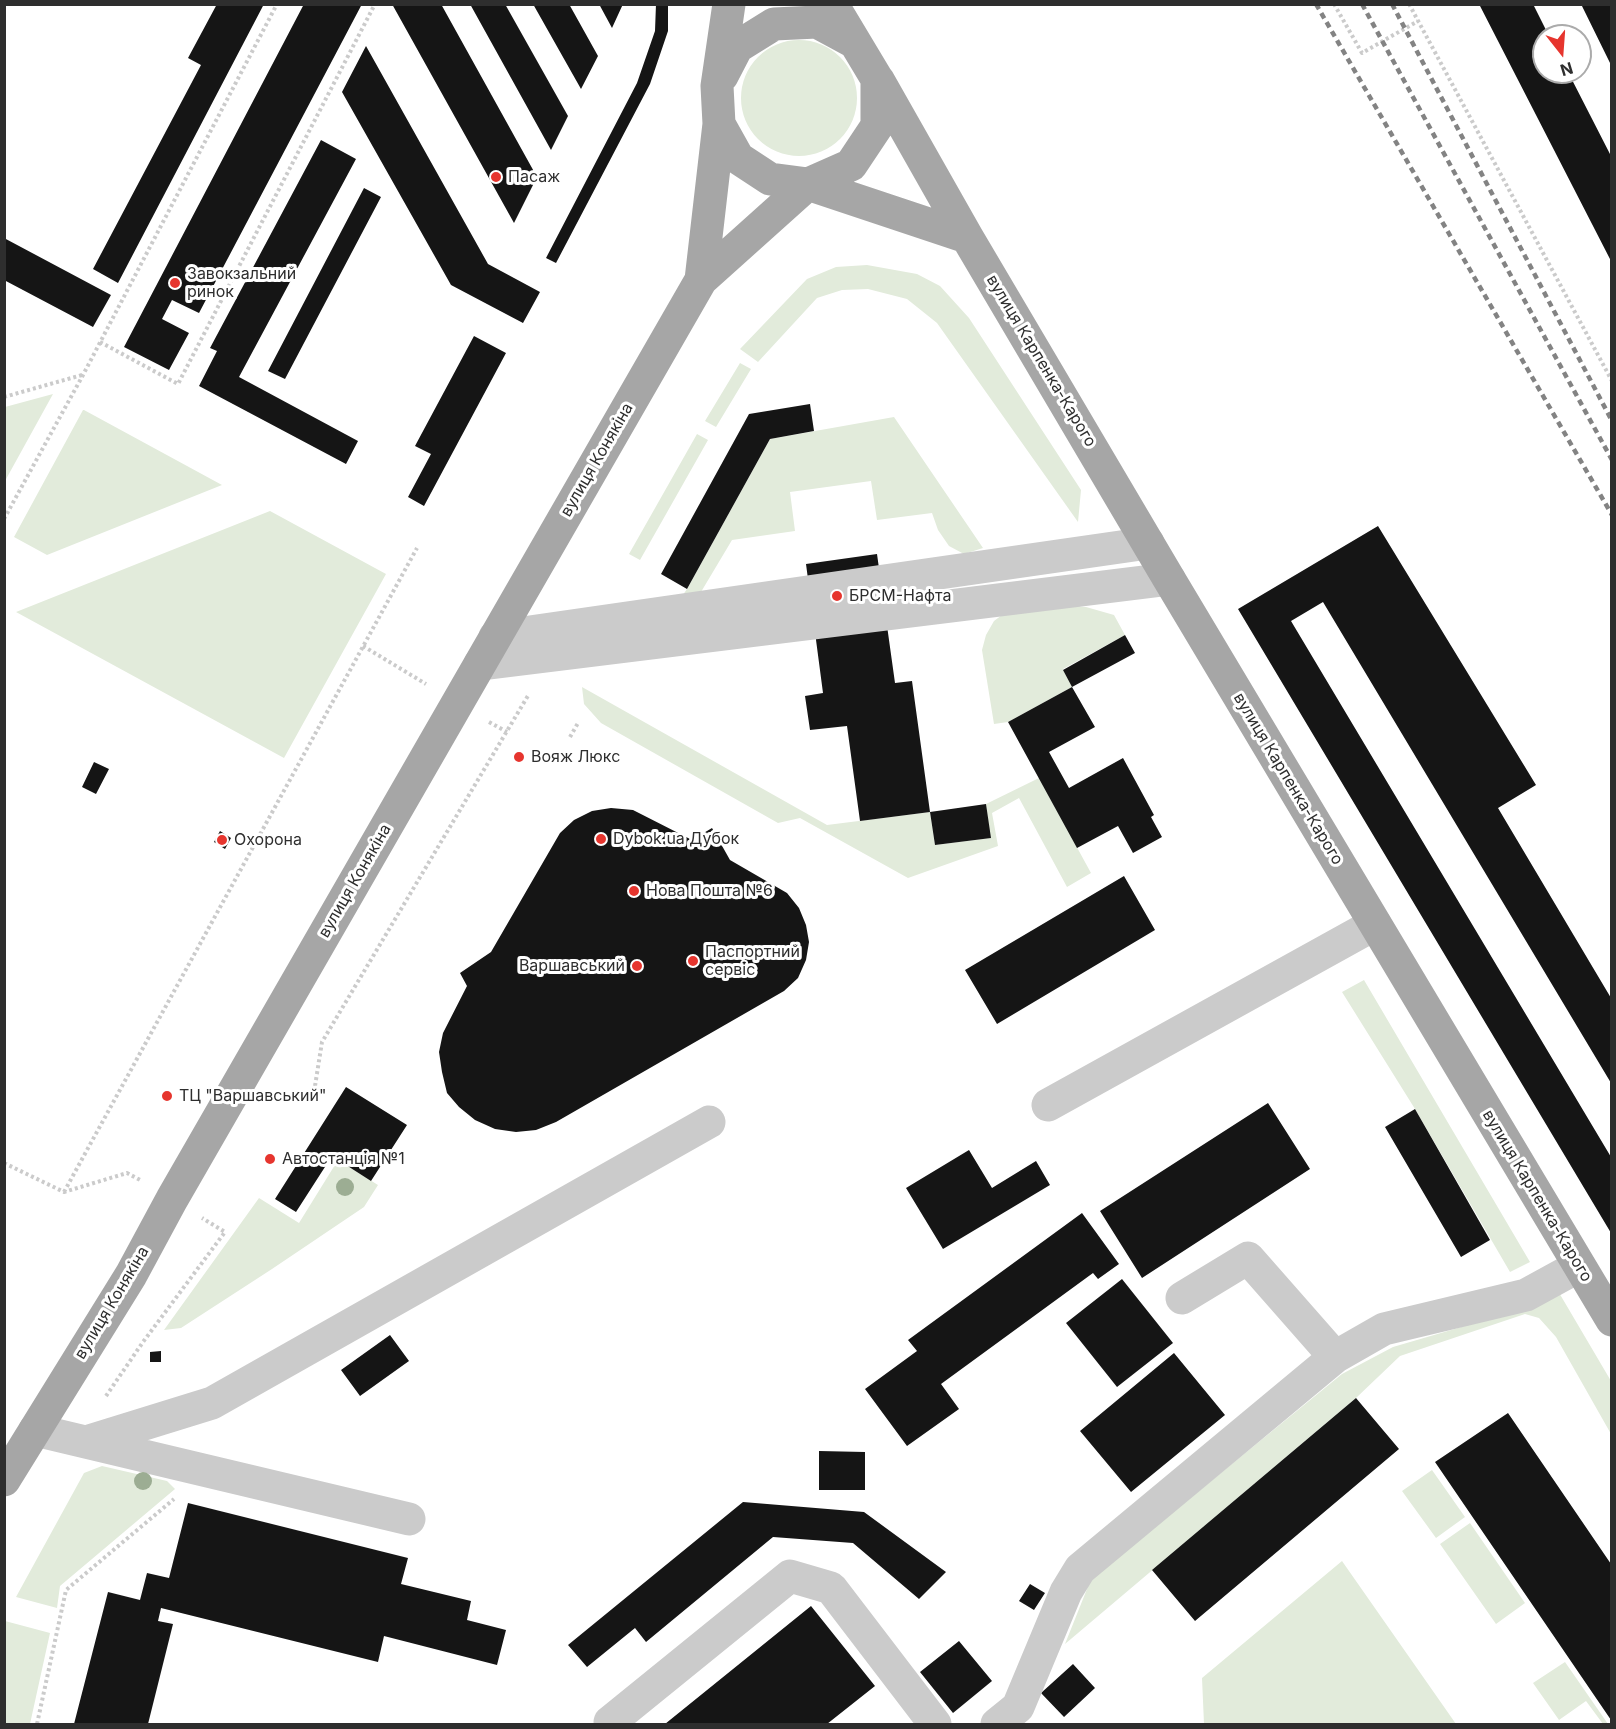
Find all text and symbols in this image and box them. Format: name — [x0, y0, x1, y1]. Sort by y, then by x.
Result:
north arrow — [1532, 24, 1592, 84]
text: N — [1558, 58, 1575, 81]
place label: Пасаж — [508, 167, 560, 187]
marker: Пасаж — [489, 170, 503, 184]
place label: Завокзальний ринок — [187, 264, 296, 302]
street label: вулиця Карпенка-Карого — [982, 272, 1100, 450]
marker: Завокзальний ринок — [168, 276, 182, 290]
street label: вулиця Конякіна — [557, 400, 637, 520]
place label: БРСМ-Нафта — [849, 586, 951, 606]
marker: БРСМ-Нафта — [830, 589, 844, 603]
street label: вулиця Карпенка-Карого — [1229, 690, 1347, 868]
place label: Вояж Люкс — [531, 747, 620, 767]
marker: Вояж Люкс — [512, 750, 526, 764]
street label: вулиця Конякіна — [315, 821, 395, 941]
place label: Dybok.ua Дубок — [613, 829, 739, 849]
place label: Охорона — [234, 830, 302, 850]
marker: Dybok.ua Дубок — [594, 832, 608, 846]
marker: Охорона — [215, 833, 229, 847]
place label: Нова Пошта №6 — [646, 881, 773, 901]
marker: Нова Пошта №6 — [627, 884, 641, 898]
place label: Паспортний сервіс — [705, 942, 800, 980]
marker: Паспортний сервіс — [686, 954, 700, 968]
place label: Варшавський — [519, 956, 625, 976]
marker: Варшавський — [630, 959, 644, 973]
place label: ТЦ "Варшавський" — [179, 1086, 326, 1106]
marker: ТЦ "Варшавський" — [160, 1089, 174, 1103]
street label: вулиця Карпенка-Карого — [1478, 1107, 1596, 1285]
place label: Автостанція №1 — [282, 1149, 405, 1169]
marker: Автостанція №1 — [263, 1152, 277, 1166]
street label: вулиця Конякіна — [71, 1243, 153, 1363]

